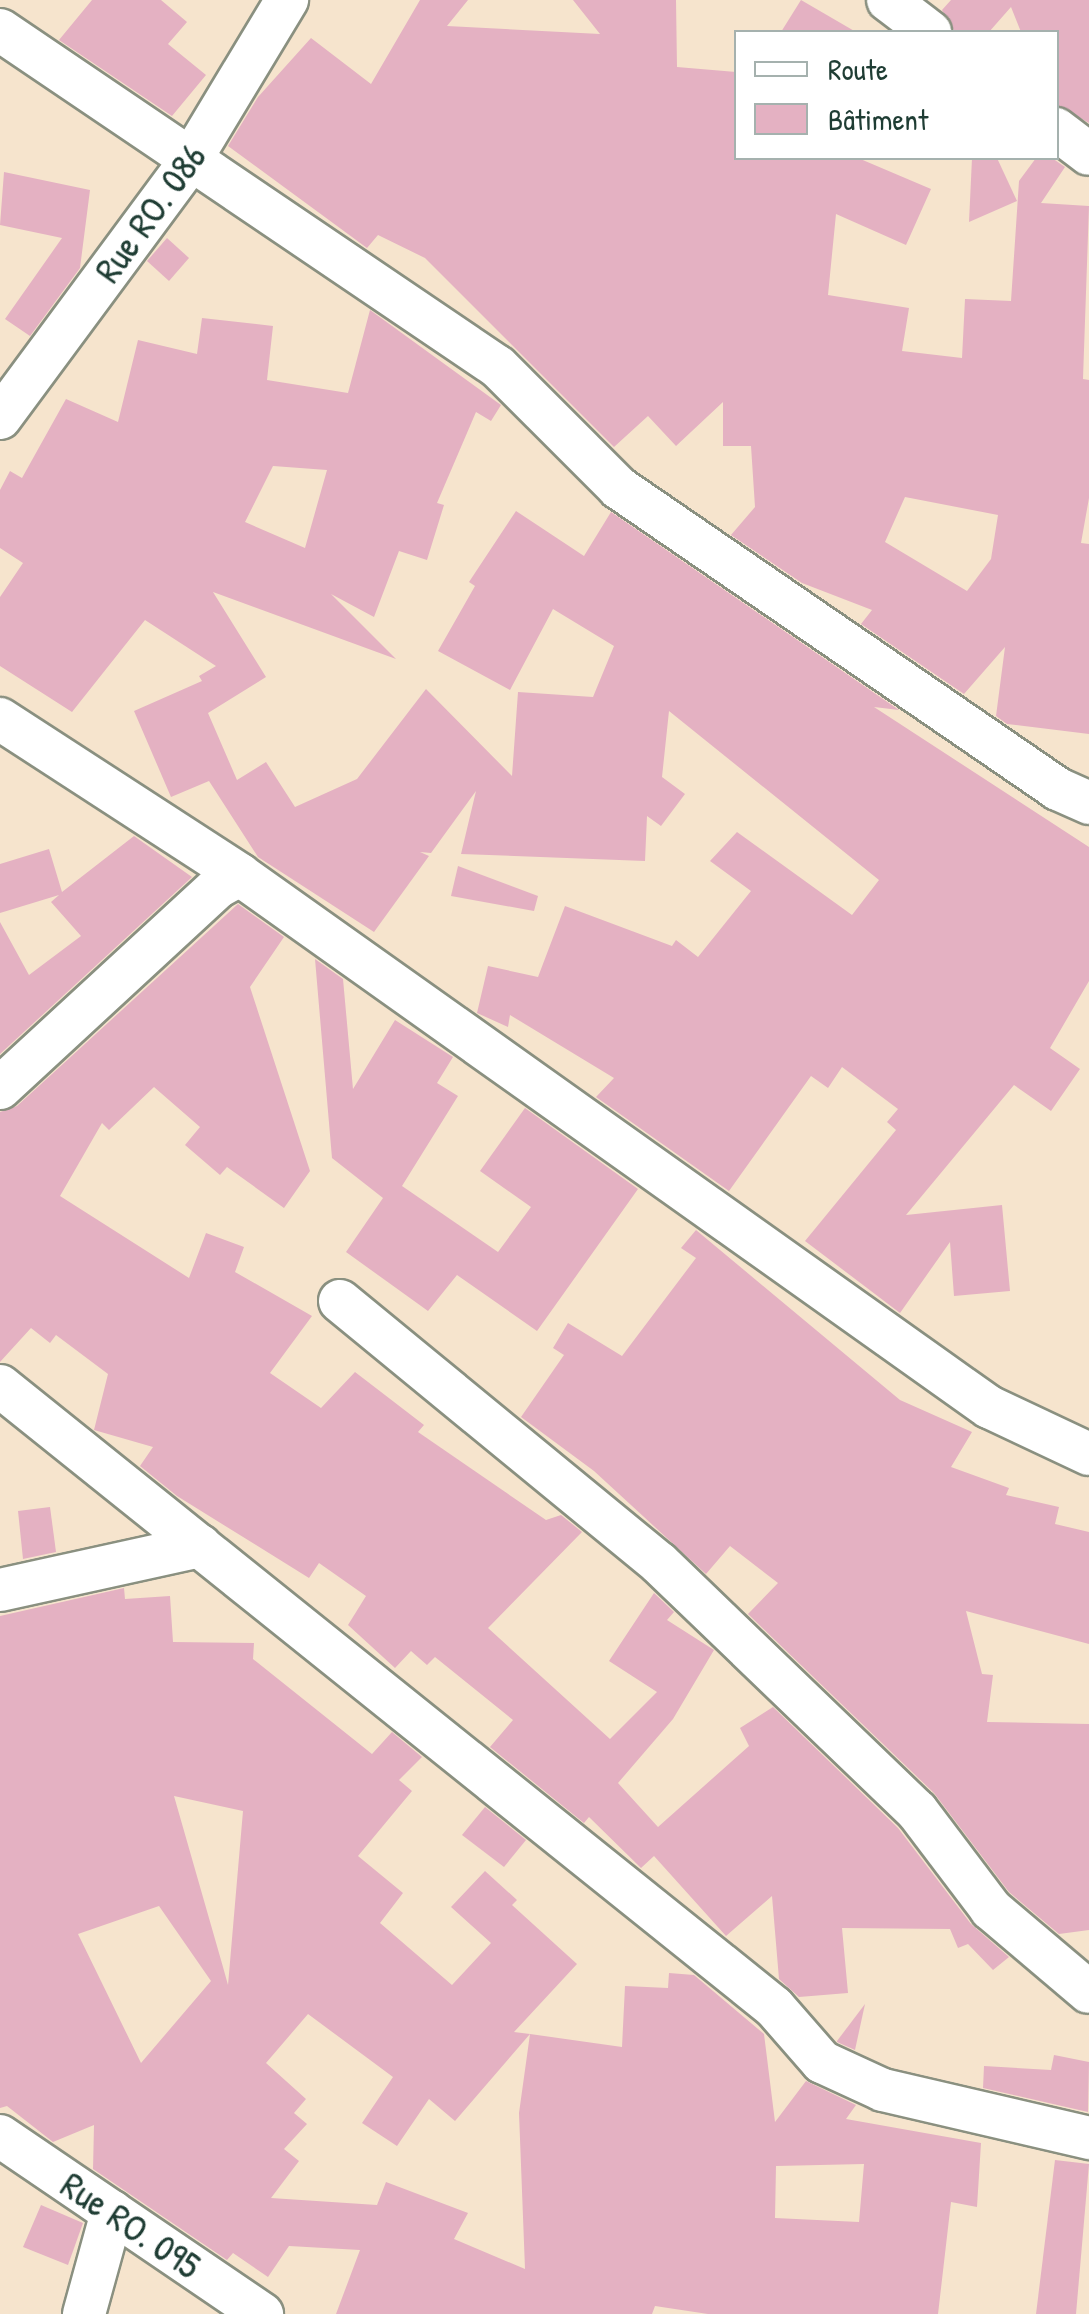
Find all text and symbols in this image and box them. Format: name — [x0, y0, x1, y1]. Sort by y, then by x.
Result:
legend — [734, 30, 1059, 160]
text: Route — [828, 49, 888, 89]
text: Bâtiment — [828, 99, 928, 139]
street label: Rue RO. 086 — [84, 135, 216, 291]
street label: Rue RO. 095 — [53, 2162, 209, 2288]

